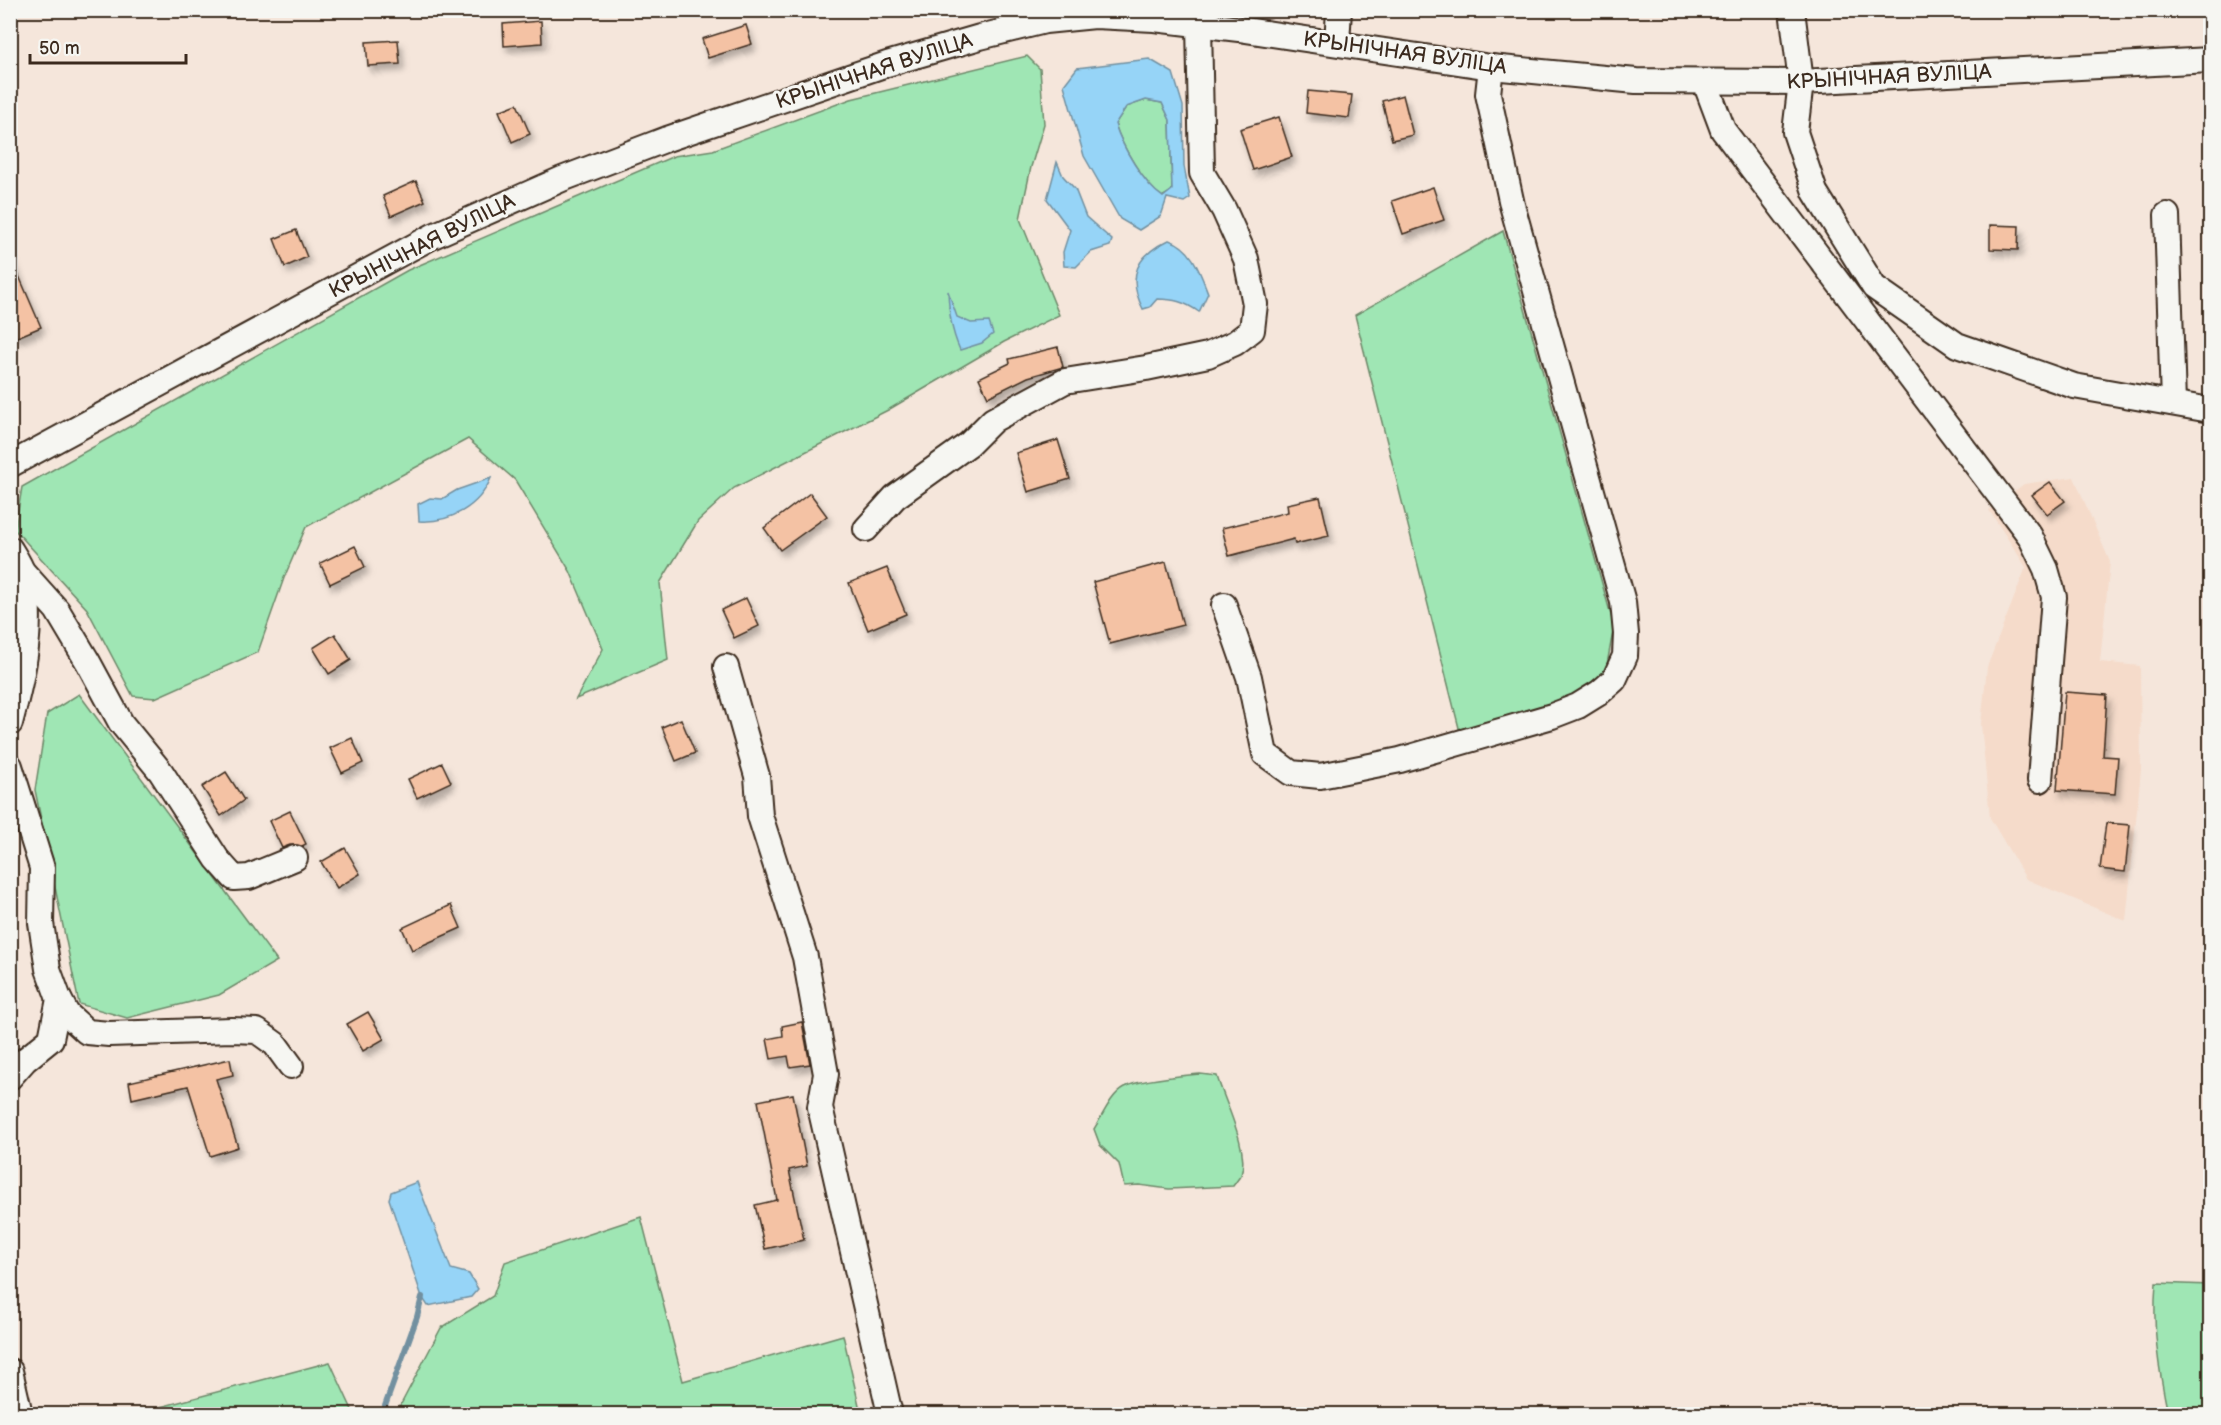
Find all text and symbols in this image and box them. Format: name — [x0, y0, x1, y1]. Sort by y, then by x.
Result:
street label: КРЫНІЧНАЯ ВУЛІЦА — [1302, 26, 1509, 80]
scale bar — [30, 27, 186, 65]
street label: КРЫНІЧНАЯ ВУЛІЦА — [773, 27, 976, 115]
text: 50 m — [39, 38, 80, 59]
street label: КРЫНІЧНАЯ ВУЛІЦА — [1786, 59, 1992, 95]
street label: КРЫНІЧНАЯ ВУЛІЦА — [325, 188, 519, 304]

